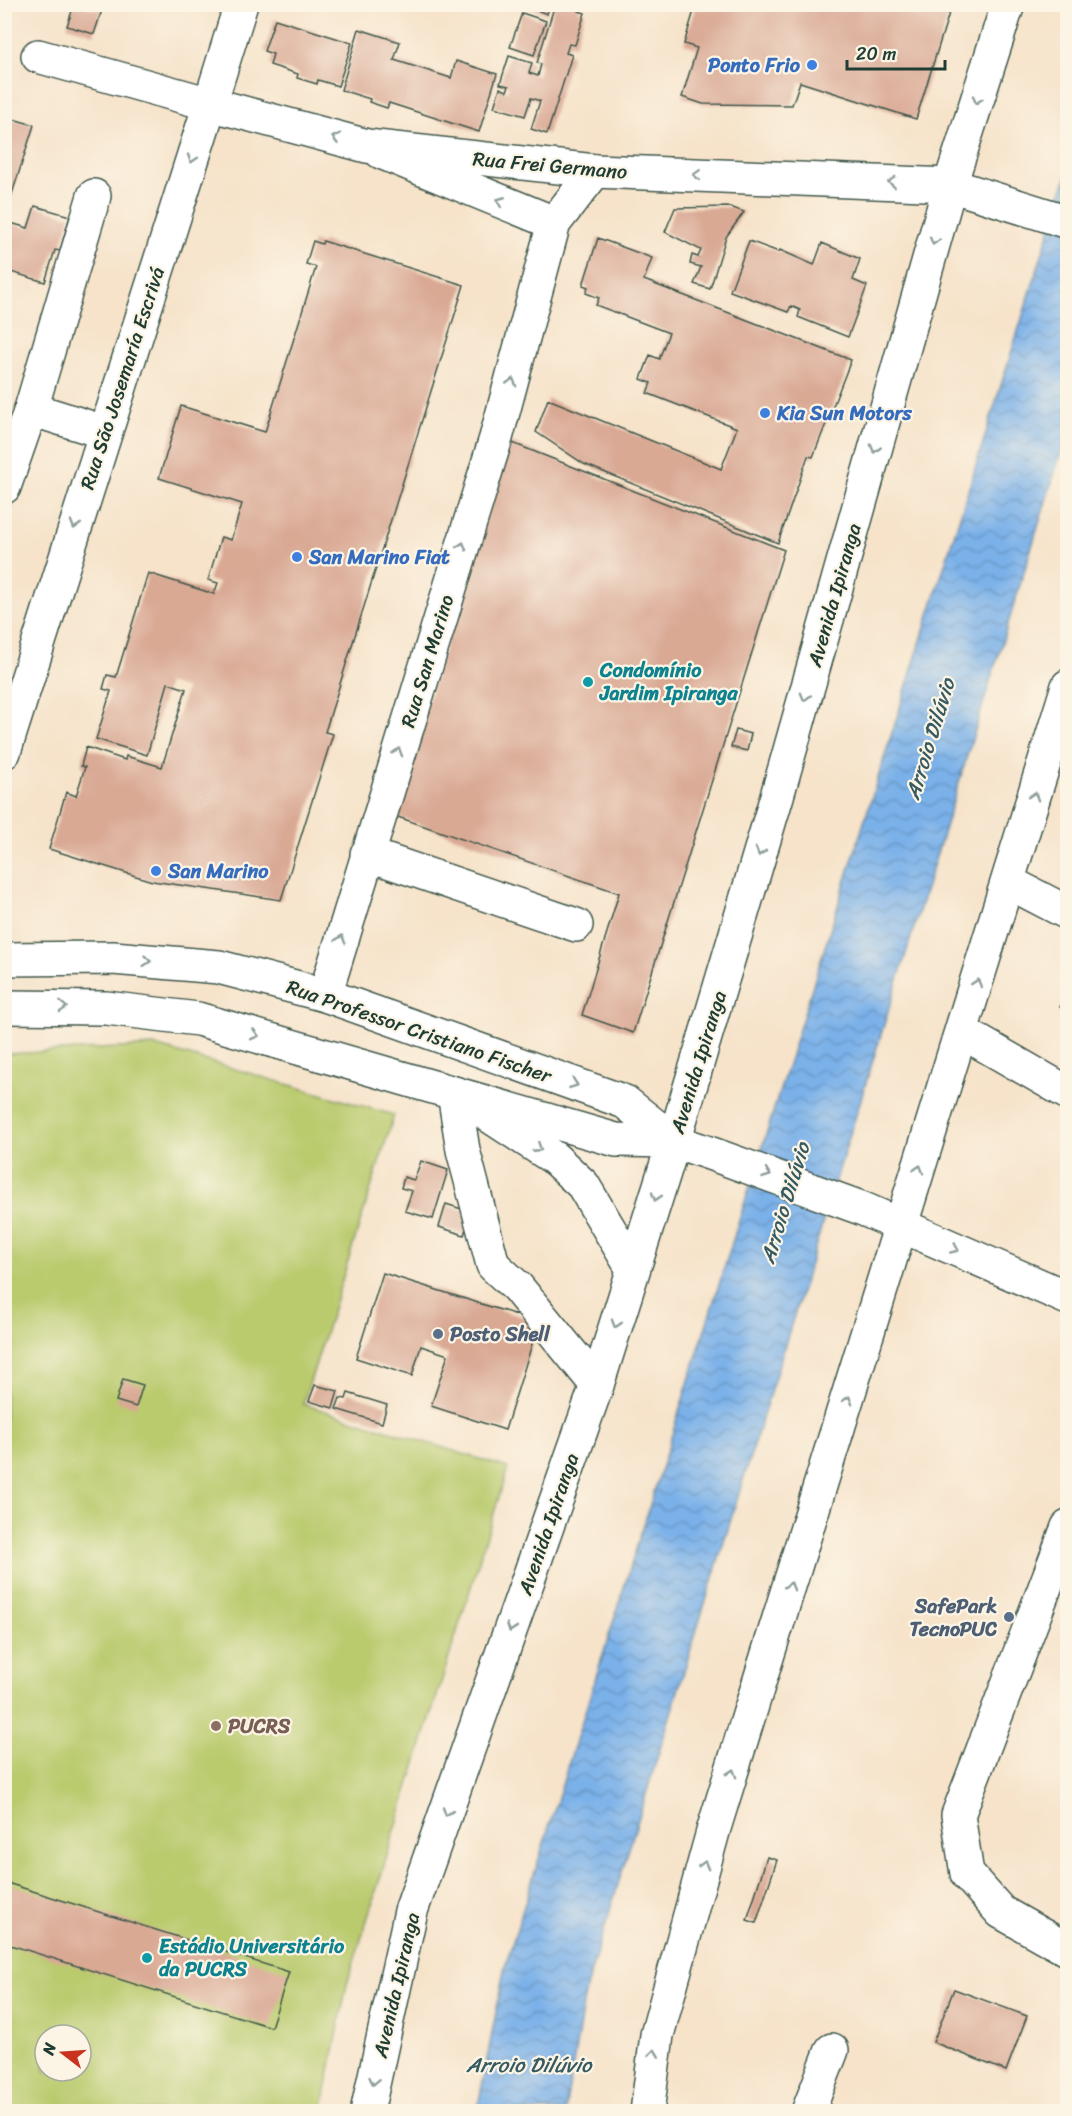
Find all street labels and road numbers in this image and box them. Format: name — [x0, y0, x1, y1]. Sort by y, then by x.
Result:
street label: Rua Frei Germano — [471, 141, 629, 190]
street label: Rua São Josemaría Escrivá — [70, 262, 175, 494]
street label: Avenida Ipiranga — [797, 519, 872, 672]
street label: Rua San Marino — [391, 590, 464, 732]
street label: Rua Professor Cristiano Fischer — [282, 970, 558, 1094]
street label: Avenida Ipiranga — [660, 986, 737, 1139]
street label: Avenida Ipiranga — [508, 1448, 589, 1601]
street label: Avenida Ipiranga — [363, 1909, 430, 2062]

